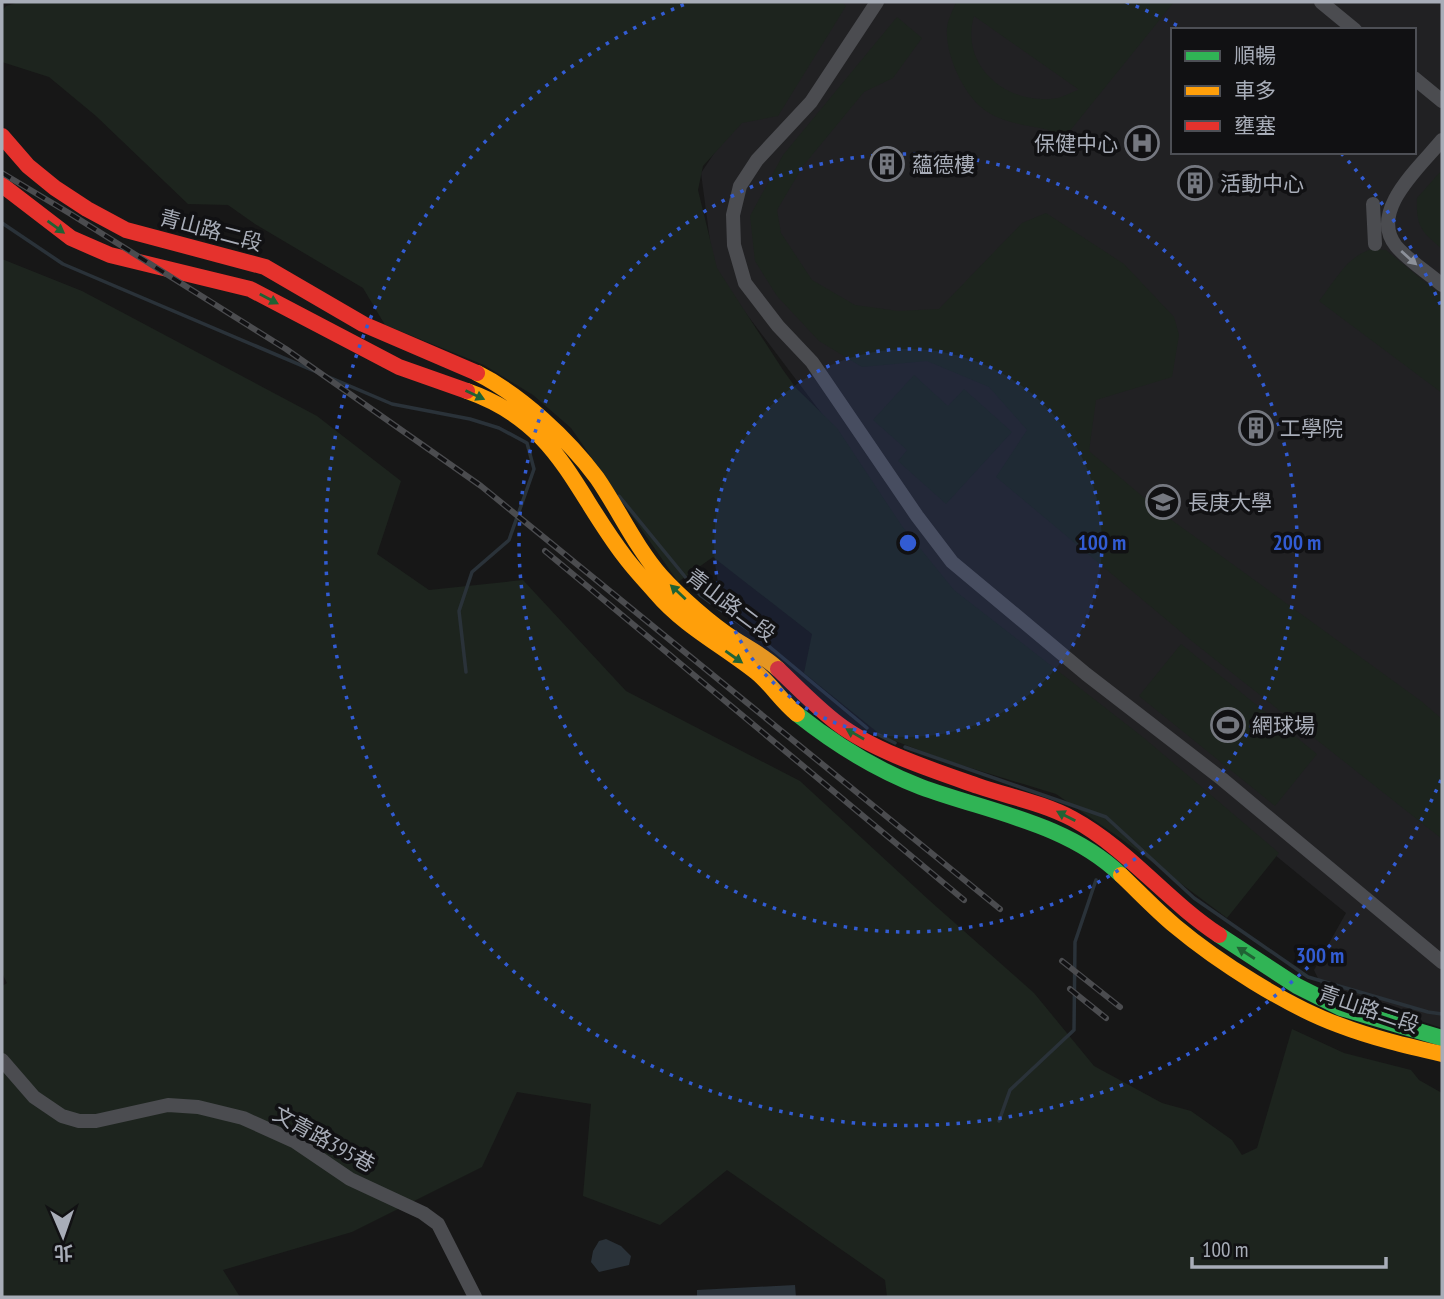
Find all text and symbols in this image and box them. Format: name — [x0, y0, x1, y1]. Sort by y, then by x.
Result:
legend — [1171, 28, 1416, 154]
text: 順暢 — [1234, 42, 1276, 69]
text: 車多 — [1234, 77, 1276, 104]
text: 壅塞 — [1234, 112, 1276, 139]
hospital icon: 保健中心 — [1123, 124, 1161, 162]
place label: 保健中心 — [1034, 130, 1118, 157]
building icon: 蘊德樓 — [868, 145, 906, 183]
place label: 蘊德樓 — [912, 151, 975, 178]
building icon: 活動中心 — [1176, 164, 1214, 202]
place label: 活動中心 — [1220, 170, 1304, 197]
street label: 青山路二段 — [157, 203, 265, 257]
one-way arrow — [46, 220, 65, 234]
one-way arrow — [1400, 249, 1417, 265]
one-way arrow — [259, 294, 279, 305]
one-way arrow — [465, 389, 485, 401]
building icon: 工學院 — [1237, 409, 1275, 447]
place label: 工學院 — [1280, 415, 1343, 442]
school or university icon: 長庚大學 — [1144, 483, 1182, 521]
place label: 長庚大學 — [1188, 489, 1272, 516]
text: 100 m — [1078, 529, 1126, 556]
text: 200 m — [1273, 529, 1321, 556]
centre of rings — [896, 531, 920, 555]
street label: 青山路二段 — [681, 563, 781, 647]
one-way arrow — [669, 584, 687, 600]
one-way arrow — [725, 650, 743, 664]
sports icon: 網球場 — [1209, 706, 1247, 744]
place label: 網球場 — [1252, 712, 1315, 739]
one-way arrow — [845, 728, 864, 740]
one-way arrow — [1056, 810, 1076, 821]
text: 300 m — [1296, 942, 1344, 969]
one-way arrow — [1236, 947, 1256, 960]
street label: 青山路二段 — [1315, 979, 1423, 1039]
street label: 文青路395巷 — [268, 1100, 380, 1178]
north arrow — [28, 1201, 98, 1271]
scale bar — [1192, 1226, 1386, 1270]
text: 100 m — [1202, 1236, 1248, 1263]
text: 北 — [54, 1241, 74, 1265]

